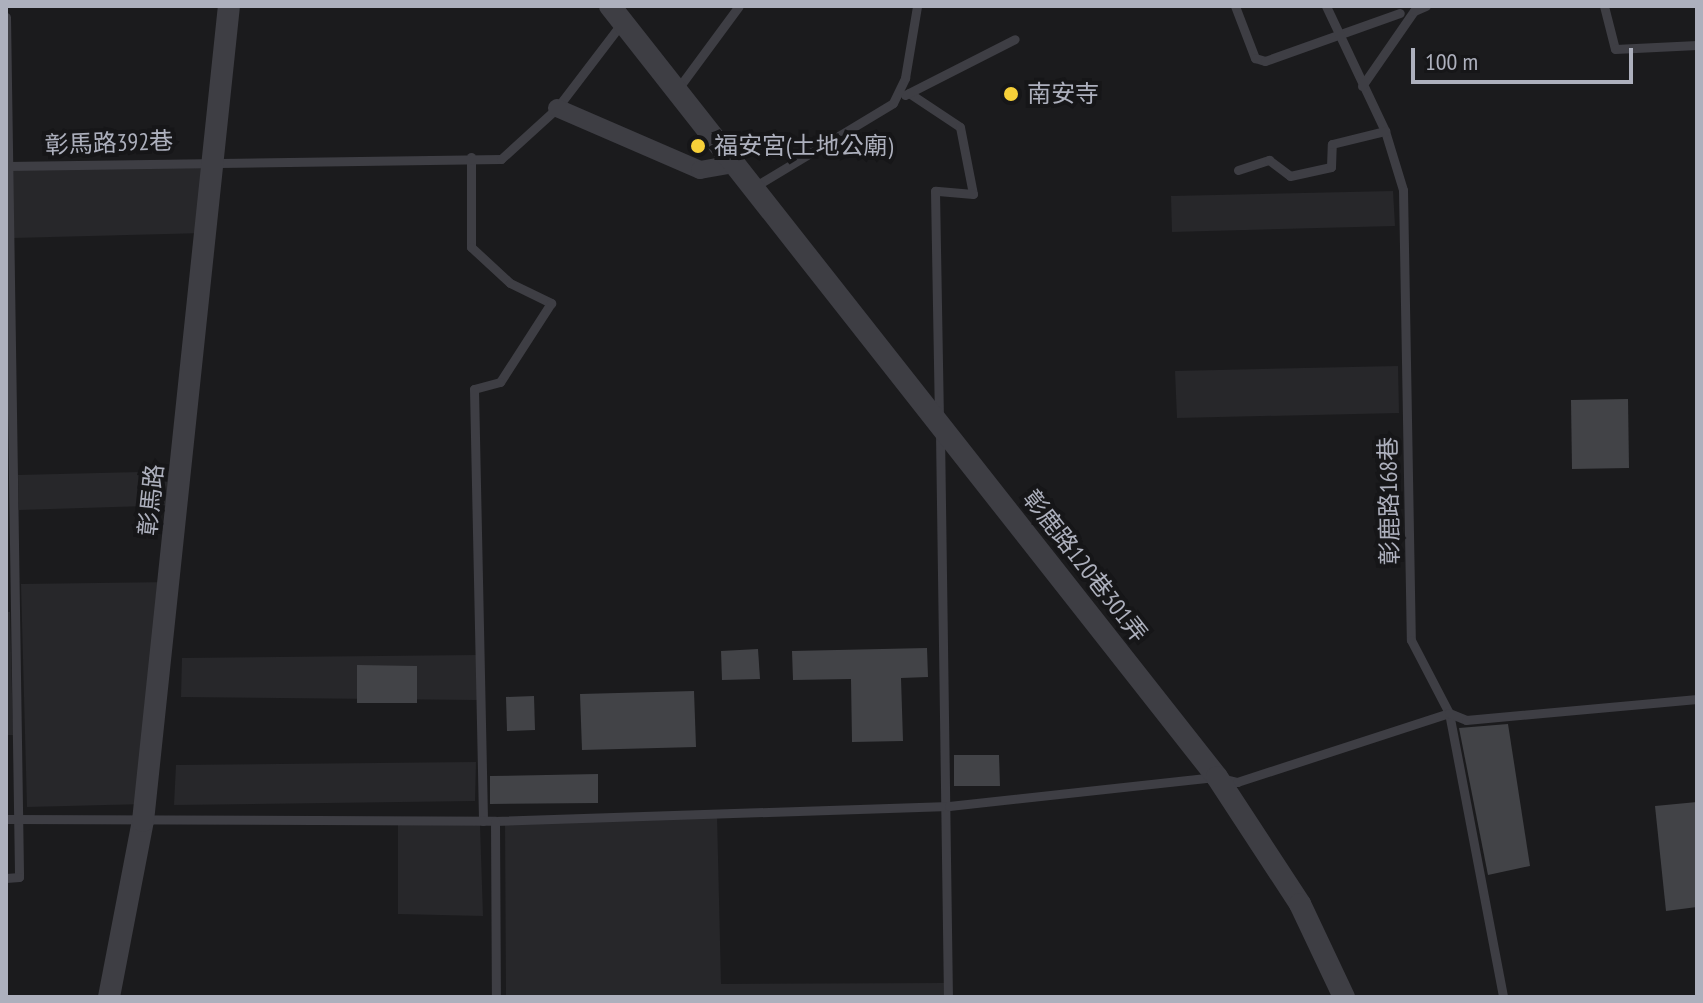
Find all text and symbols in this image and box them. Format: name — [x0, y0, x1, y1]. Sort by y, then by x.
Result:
scale bar — [1415, 32, 1637, 82]
text: 100 m — [1425, 46, 1478, 77]
place label: 南安寺 — [1027, 80, 1099, 108]
marker: 南安寺 — [1002, 85, 1020, 103]
street label: 彰馬路392巷 — [44, 126, 174, 160]
place label: 福安宮(土地公廟) — [714, 132, 893, 160]
marker: 福安宮(土地公廟) — [689, 137, 707, 155]
street label: 彰鹿路168巷 — [1373, 437, 1405, 565]
street label: 彰馬路 — [133, 463, 169, 537]
street label: 彰鹿路120巷301弄 — [1017, 484, 1153, 648]

